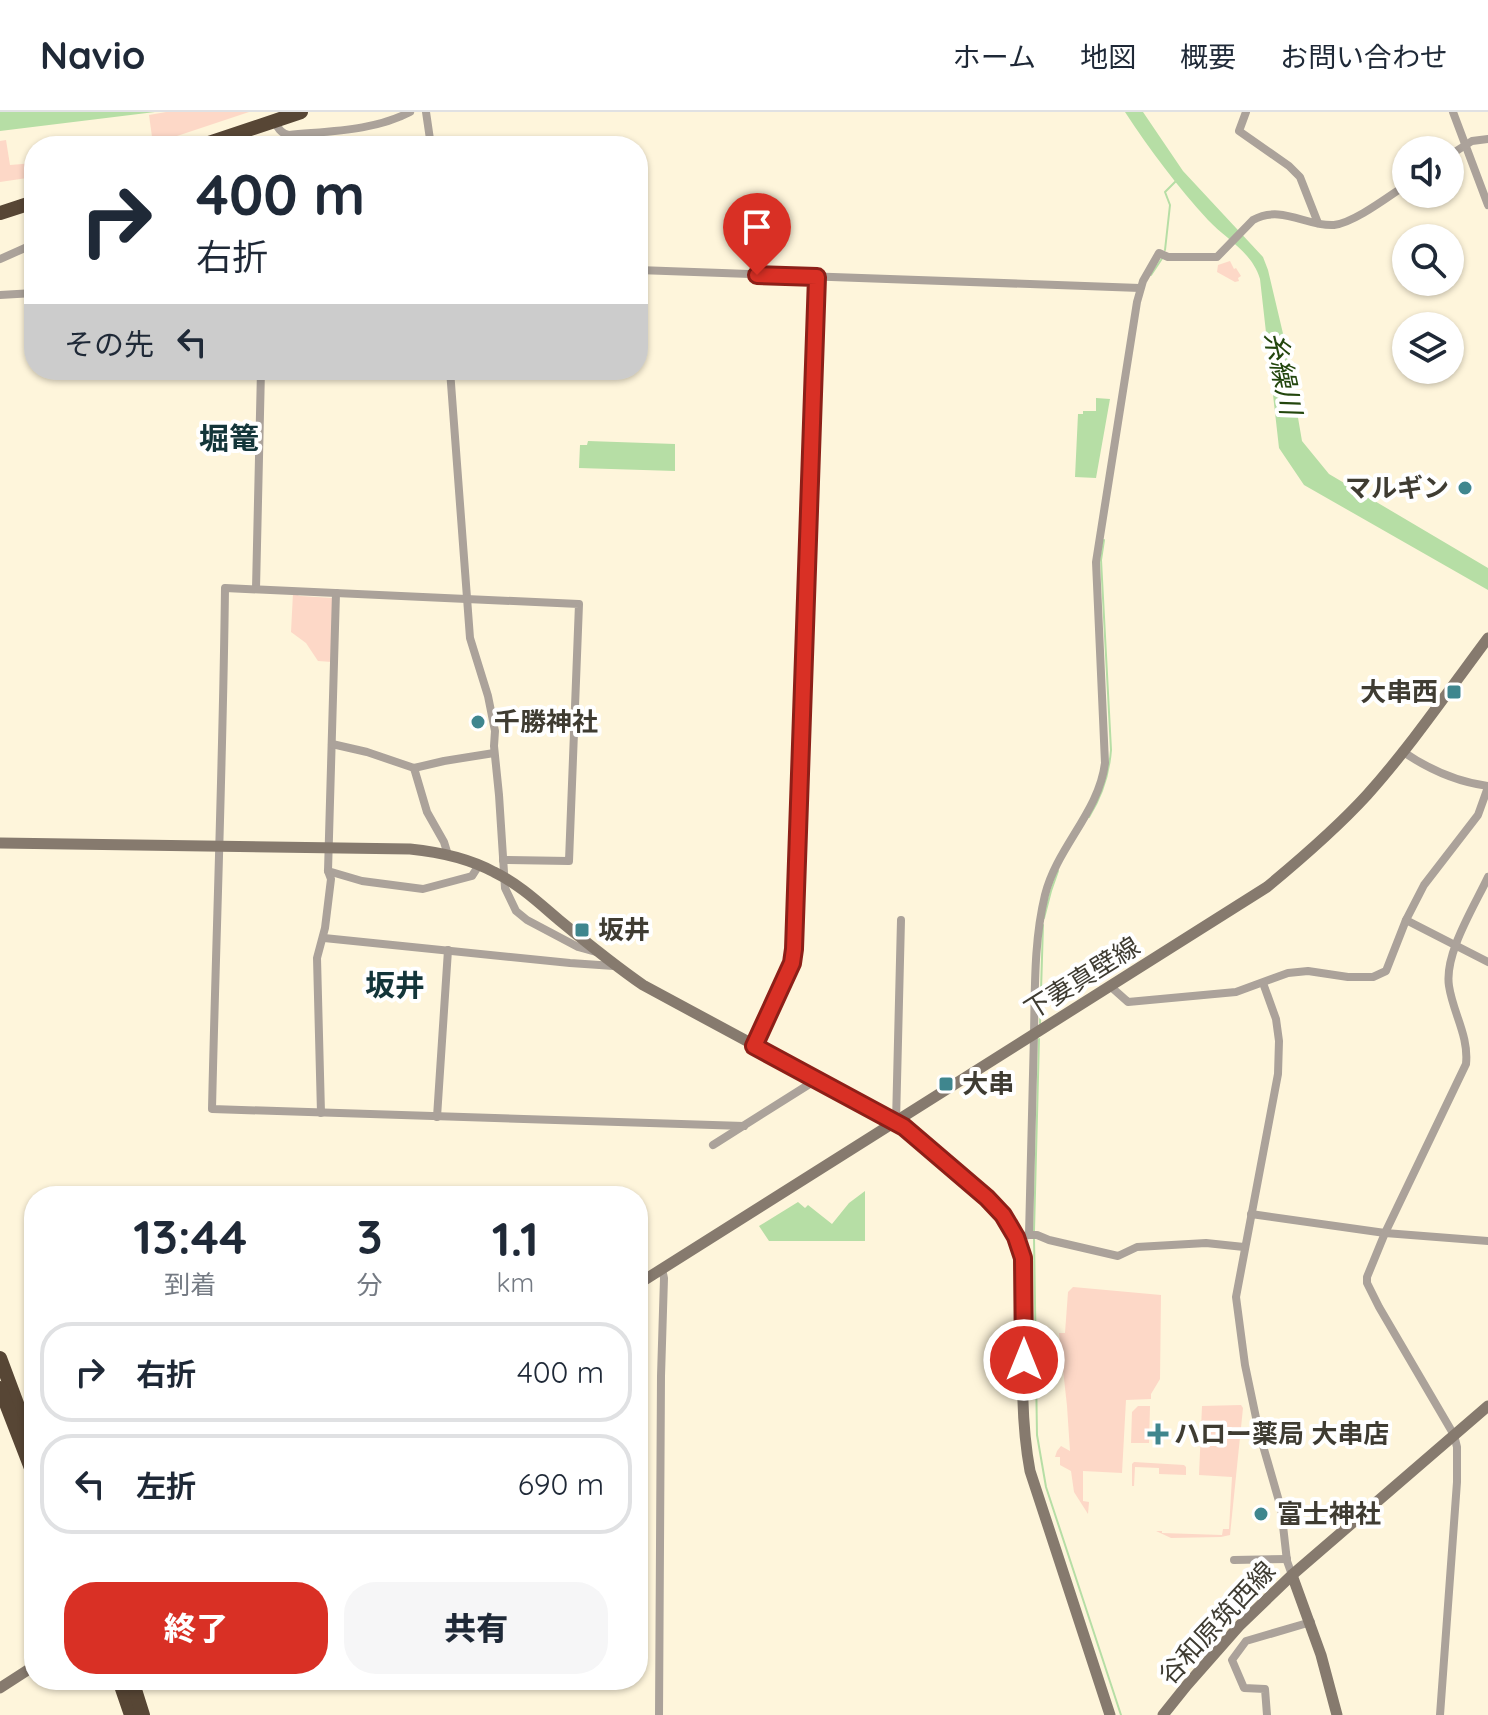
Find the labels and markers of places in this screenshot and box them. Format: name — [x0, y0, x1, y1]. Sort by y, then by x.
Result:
pin — [723, 193, 791, 275]
place label: マルギン — [1345, 471, 1449, 504]
marker: マルギン — [1456, 479, 1474, 497]
place label: 大串西 — [1360, 675, 1438, 708]
marker: 大串西 — [1445, 683, 1463, 701]
place label: 千勝神社 — [494, 705, 598, 738]
marker: 千勝神社 — [469, 713, 487, 731]
place label: 坂井 — [598, 913, 650, 946]
marker: 坂井 — [573, 921, 591, 939]
place label: 大串 — [962, 1067, 1014, 1100]
marker: 大串 — [937, 1075, 955, 1093]
place label: ハロー薬局 大串店 — [1174, 1417, 1389, 1450]
marker: ハロー薬局 大串店 — [1149, 1425, 1167, 1443]
place label: 富士神社 — [1277, 1497, 1381, 1530]
marker: 富士神社 — [1252, 1505, 1270, 1523]

